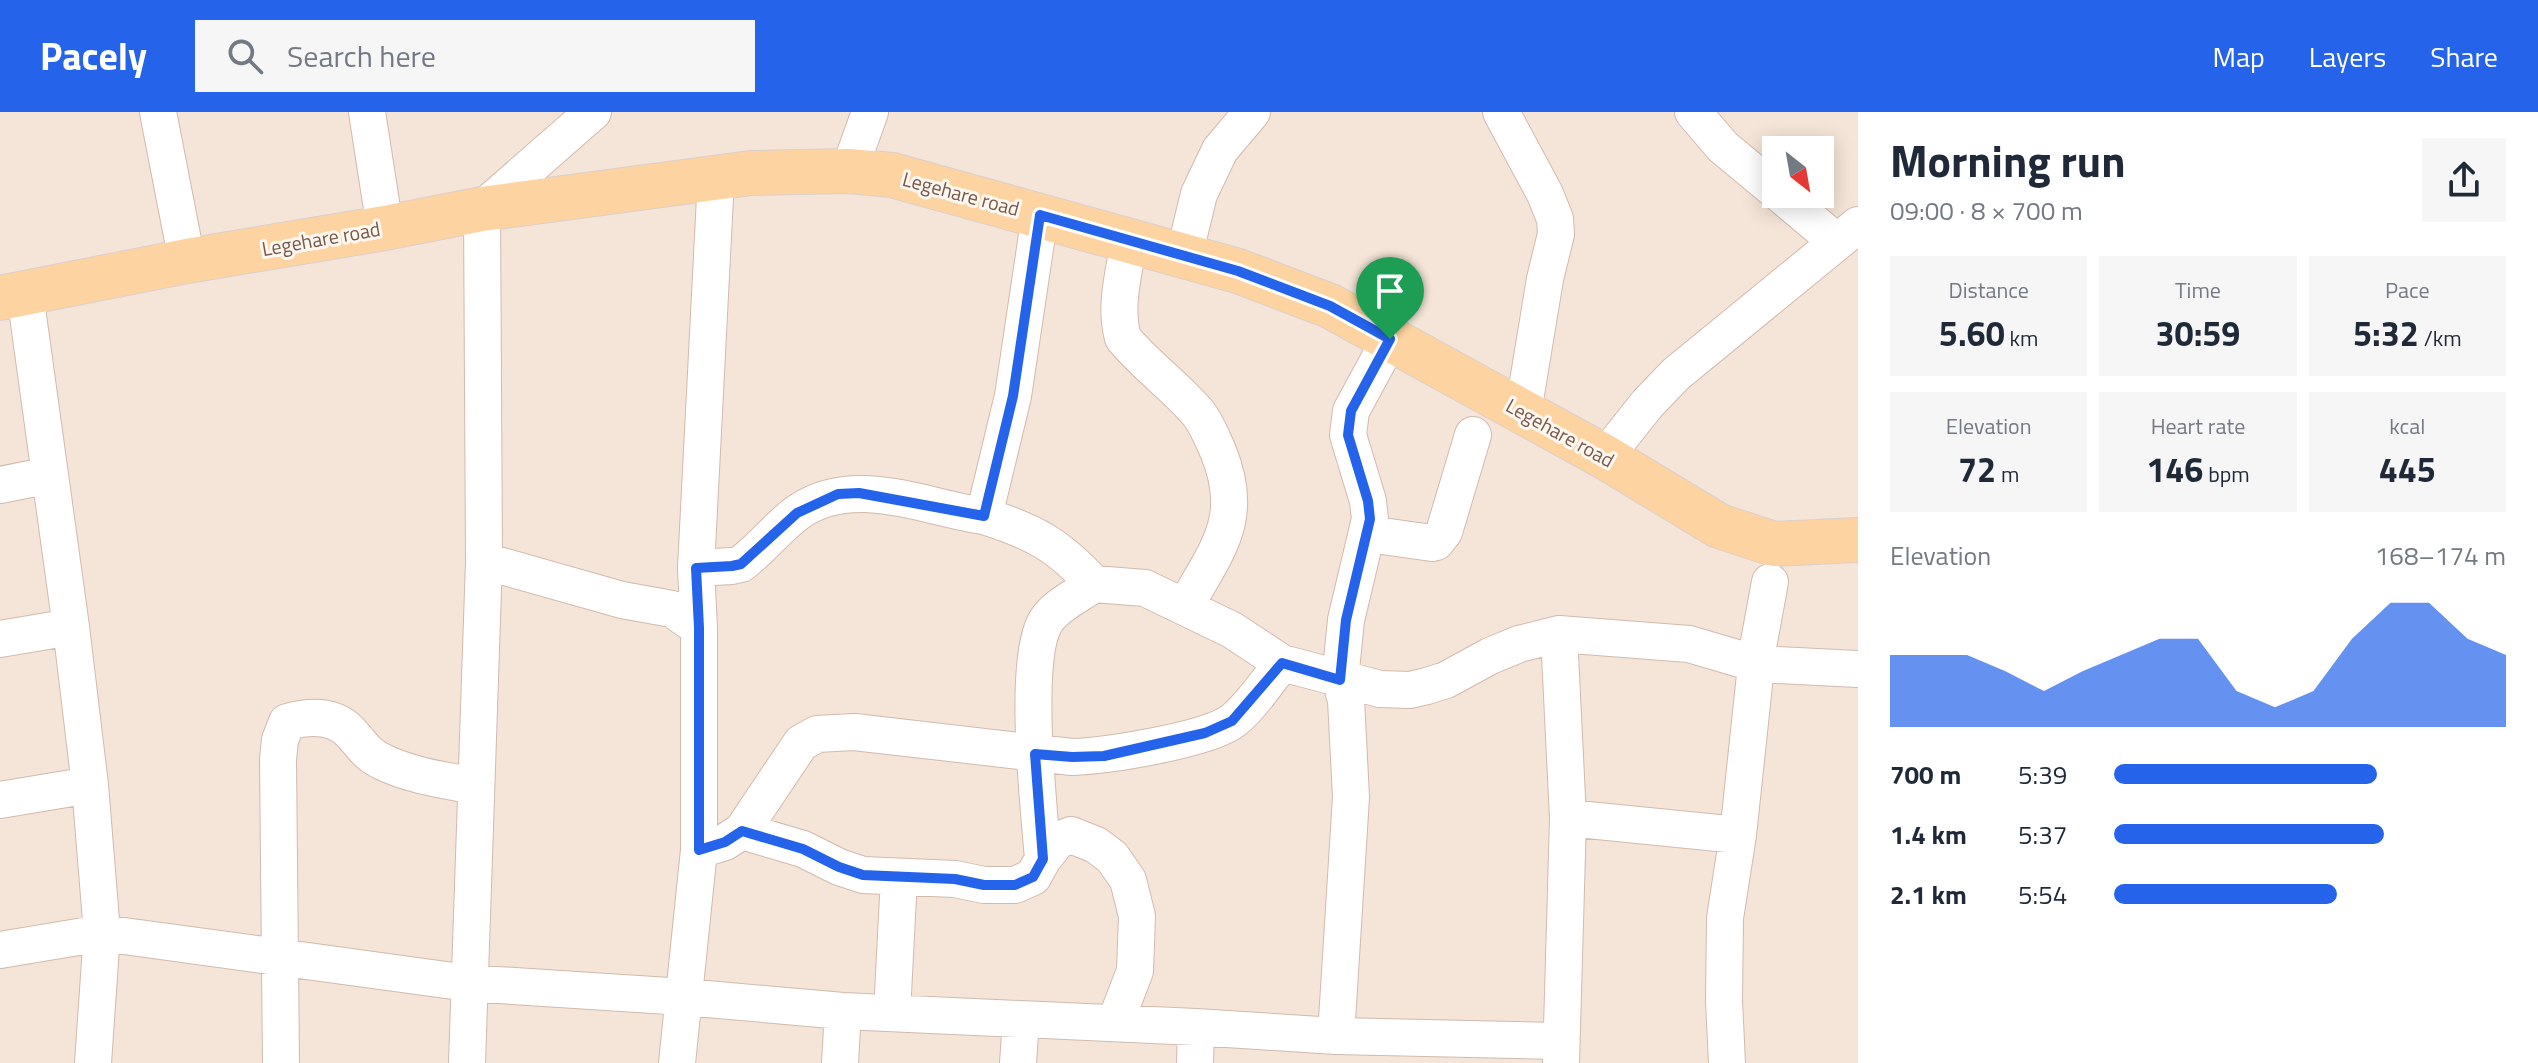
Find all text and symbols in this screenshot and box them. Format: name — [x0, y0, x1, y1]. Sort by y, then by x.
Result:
search box — [195, 20, 755, 92]
text: Pacely — [40, 27, 147, 85]
text: Search here — [287, 33, 436, 79]
icon: search — [223, 34, 267, 78]
text: Map — [2212, 35, 2265, 78]
text: Layers — [2309, 35, 2386, 78]
text: Share — [2430, 35, 2498, 78]
text: Morning run — [1890, 127, 2126, 194]
north arrow — [1762, 136, 1834, 208]
map controls — [1762, 136, 1834, 208]
button: share — [2422, 138, 2506, 222]
street label: Legehare road — [899, 163, 1023, 224]
text: 09:00 · 8 × 700 m — [1890, 191, 2083, 230]
street label: Legehare road — [259, 213, 383, 264]
pin — [1356, 257, 1424, 339]
icon: arrive — [1368, 269, 1412, 313]
text: Distance — [1948, 273, 2029, 307]
text: Time — [2175, 273, 2221, 307]
text: Pace — [2385, 273, 2430, 307]
text: 5.60 — [1939, 307, 2005, 359]
text: 30:59 — [2156, 307, 2240, 359]
text: 5:32 — [2353, 307, 2419, 359]
text: km — [2005, 321, 2038, 355]
text: /km — [2419, 321, 2462, 355]
street label: Legehare road — [1500, 390, 1620, 475]
text: Elevation — [1946, 409, 2031, 443]
text: Heart rate — [2151, 409, 2245, 443]
text: kcal — [2389, 409, 2425, 443]
text: 72 — [1958, 443, 1996, 495]
text: 146 — [2146, 443, 2203, 495]
text: 445 — [2379, 443, 2436, 495]
text: m — [1996, 457, 2019, 491]
text: bpm — [2203, 457, 2250, 491]
text: Elevation — [1890, 536, 1991, 575]
text: 168–174 m — [2375, 536, 2506, 575]
text: 700 m — [1890, 755, 1961, 794]
text: 5:39 — [2018, 755, 2067, 794]
text: 1.4 km — [1890, 815, 1967, 854]
text: 5:37 — [2018, 815, 2067, 854]
text: 2.1 km — [1890, 875, 1967, 914]
text: 5:54 — [2018, 875, 2067, 914]

